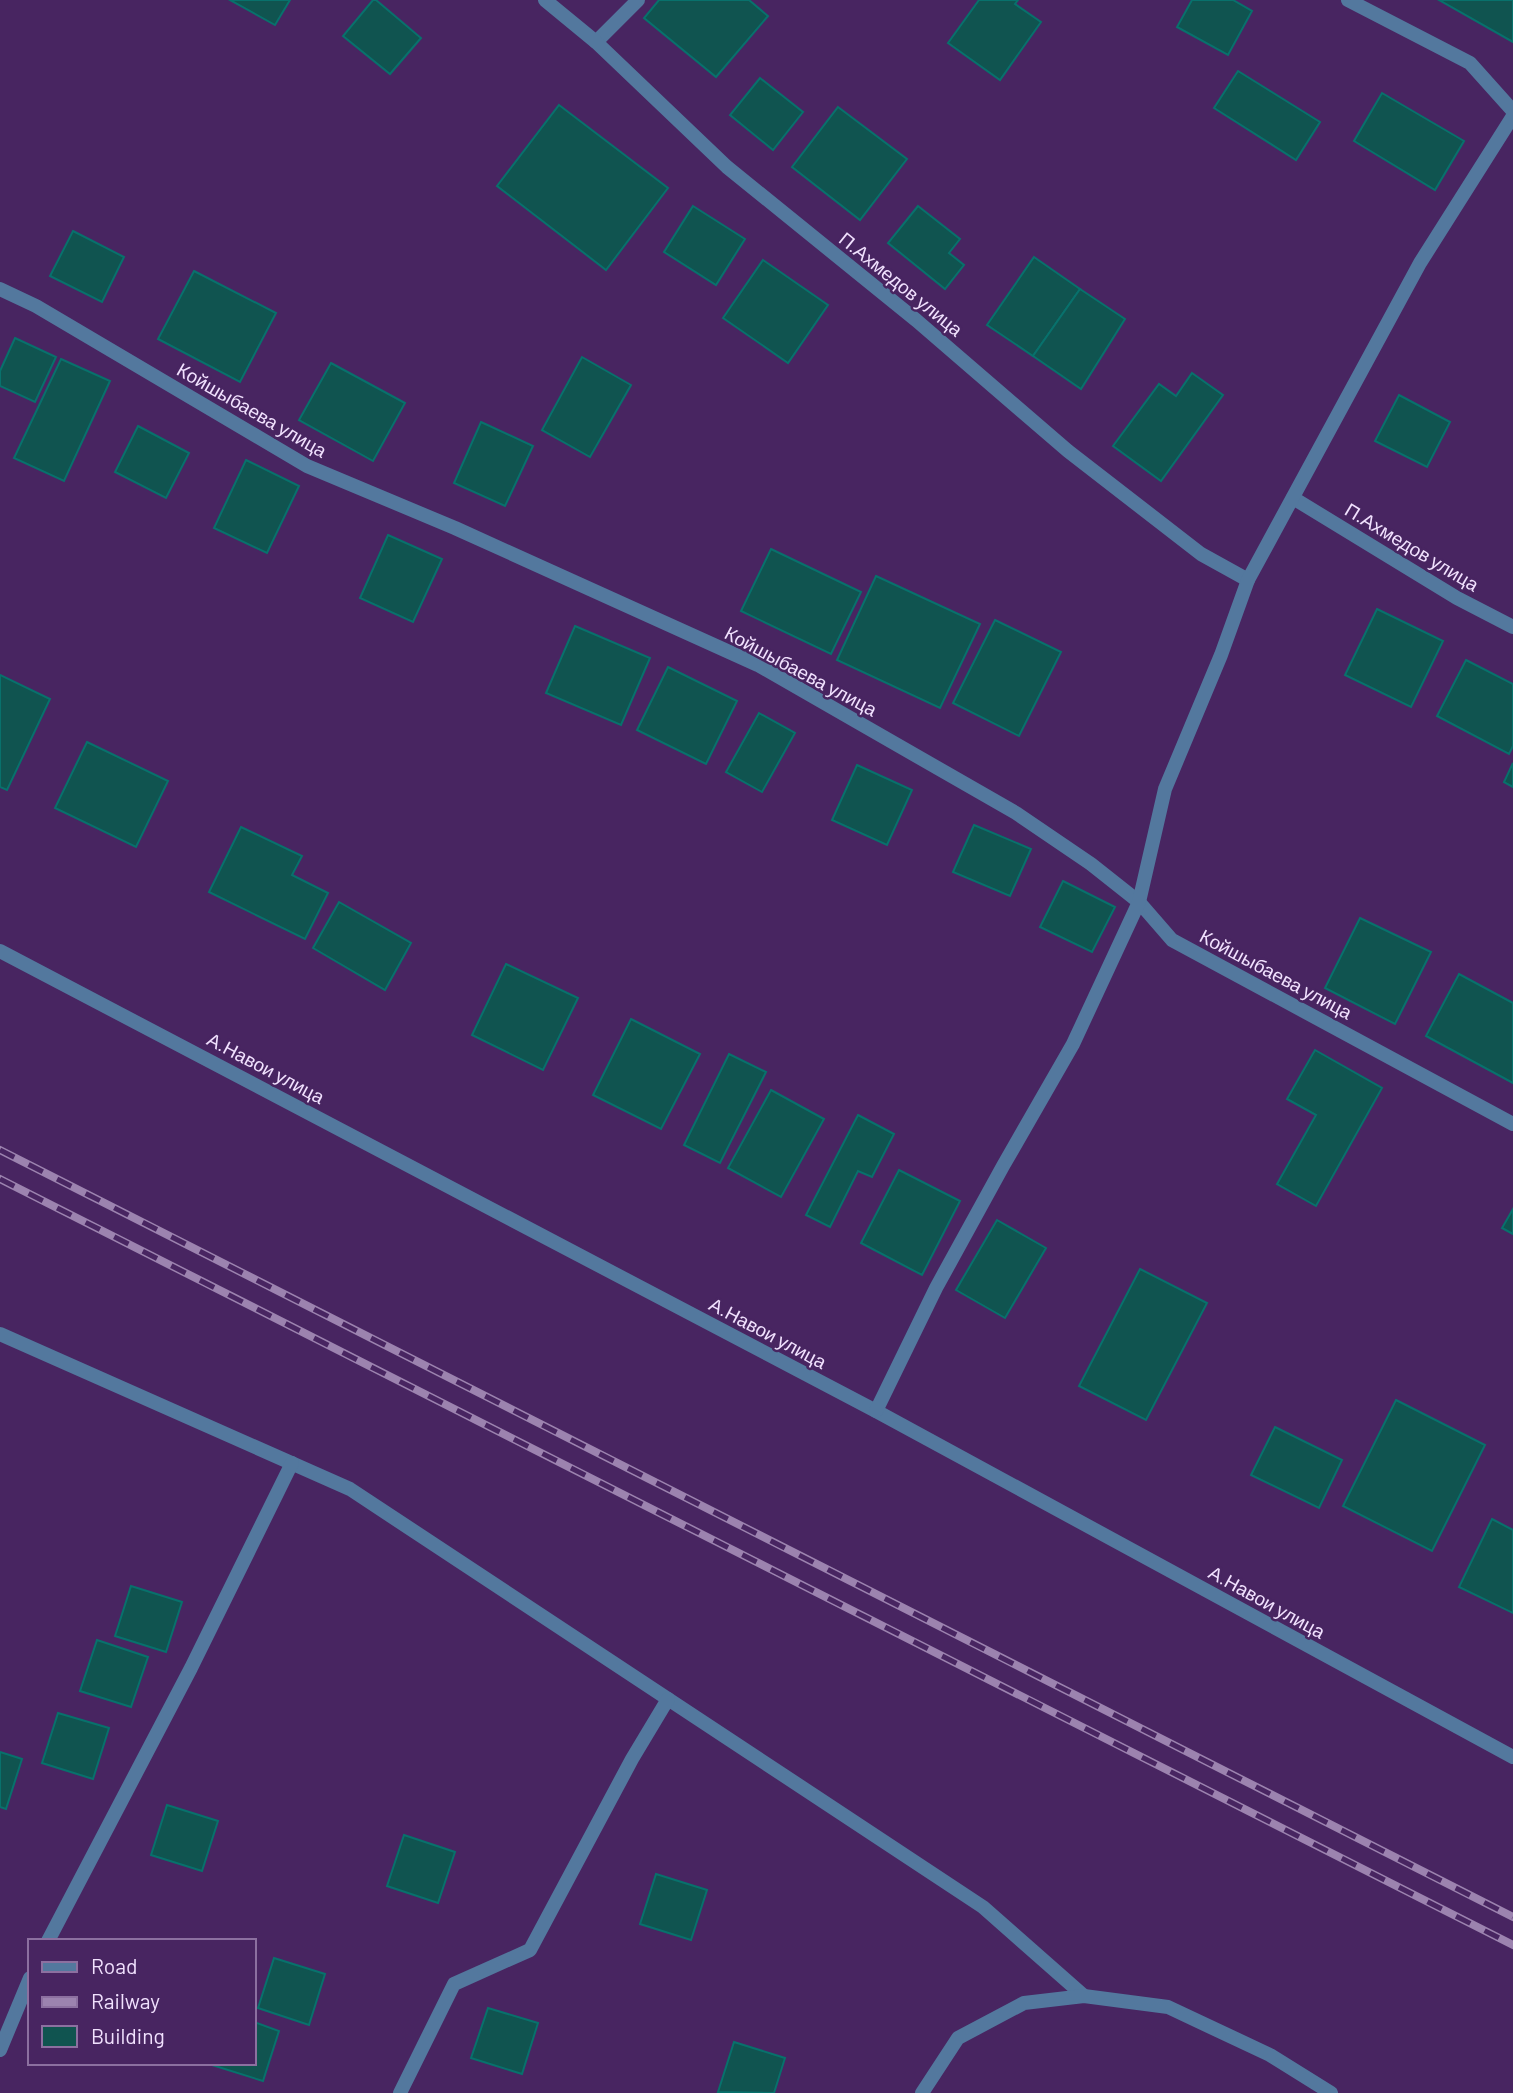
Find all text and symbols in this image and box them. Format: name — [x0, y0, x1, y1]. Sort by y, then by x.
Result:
street label: П.Ахмедов улица — [835, 227, 968, 341]
street label: Койшыбаева улица — [173, 357, 332, 462]
street label: П.Ахмедов улица — [1341, 498, 1484, 596]
street label: Койшыбаева улица — [721, 621, 882, 721]
street label: Койшыбаева улица — [1196, 924, 1357, 1024]
street label: А.Навои улица — [204, 1027, 329, 1108]
street label: А.Навои улица — [706, 1292, 831, 1373]
street label: А.Навои улица — [1205, 1560, 1330, 1643]
legend — [28, 1939, 256, 2065]
text: Road — [91, 1953, 137, 1978]
text: Railway — [91, 1988, 160, 2013]
text: Building — [91, 2023, 165, 2048]

